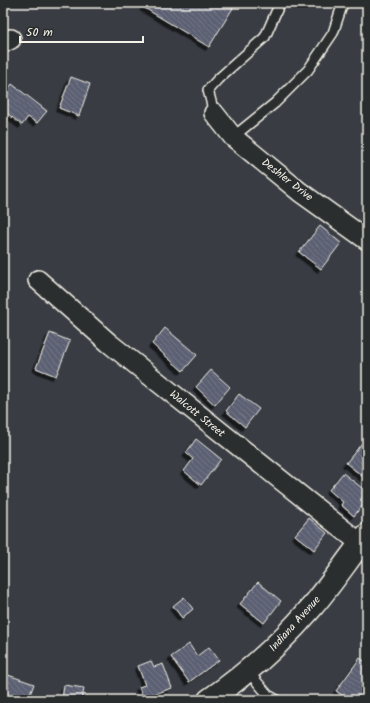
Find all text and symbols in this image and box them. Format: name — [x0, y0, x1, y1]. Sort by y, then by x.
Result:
scale bar — [20, 18, 143, 44]
text: 50 m — [26, 23, 53, 42]
street label: Deshler Drive — [257, 154, 317, 206]
street label: Walcott Street — [165, 386, 229, 443]
street label: Indiana Avenue — [265, 592, 325, 656]

